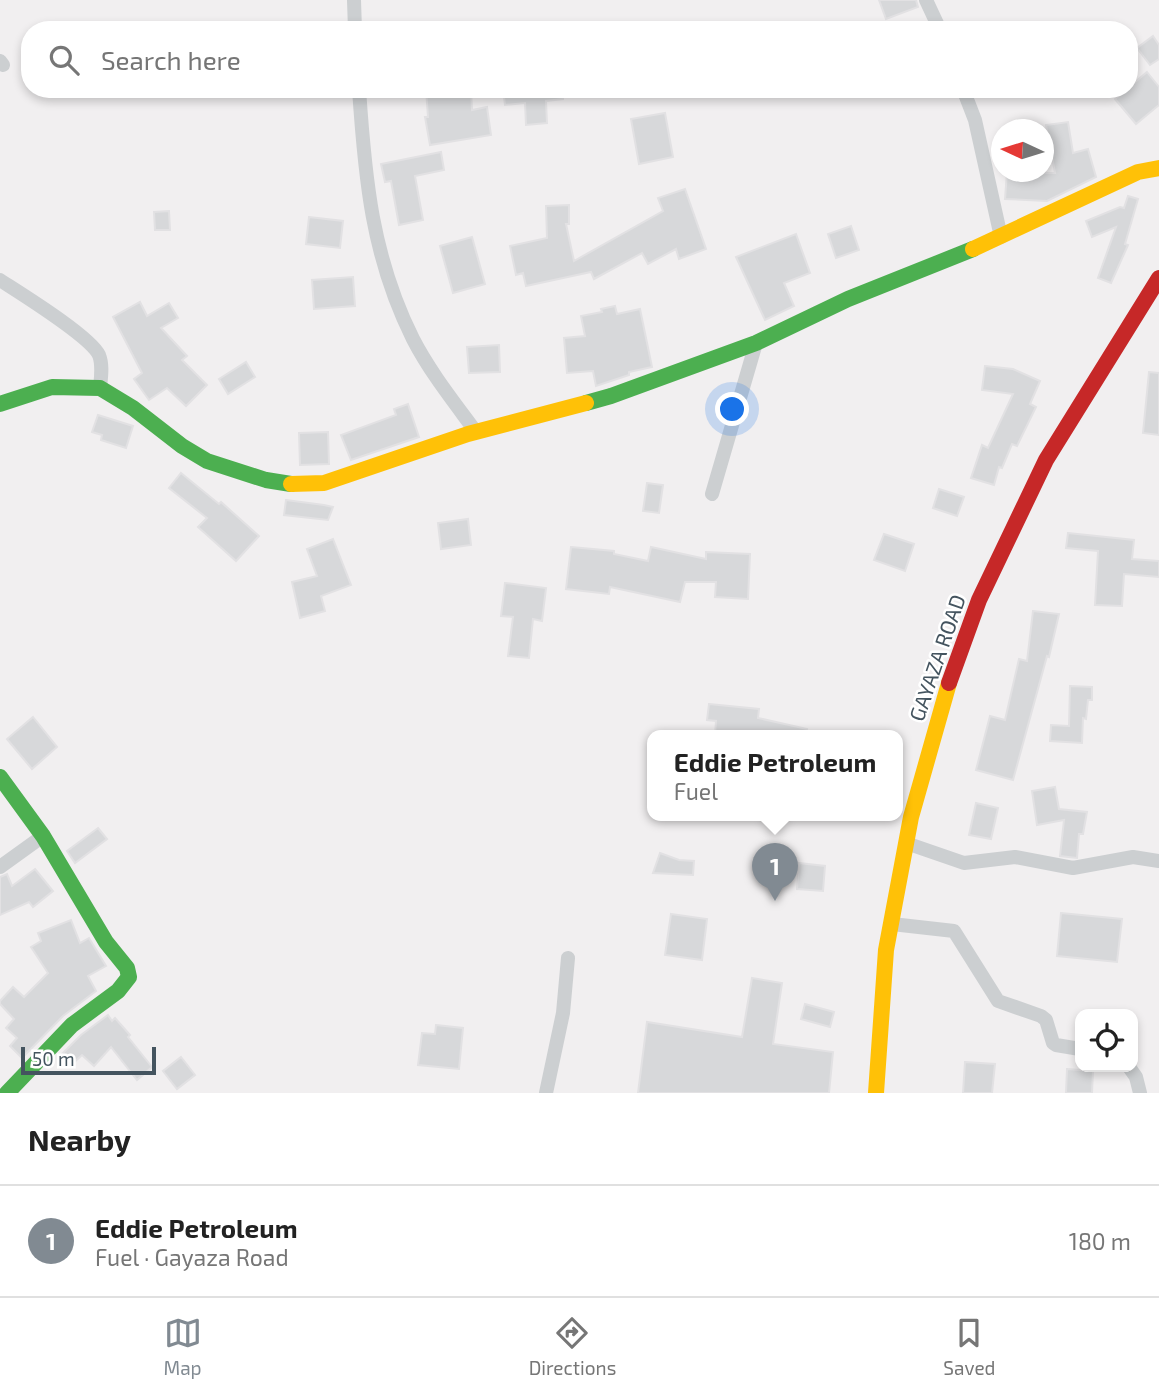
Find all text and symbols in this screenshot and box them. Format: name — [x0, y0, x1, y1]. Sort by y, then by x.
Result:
search box — [21, 21, 1138, 98]
icon: search — [45, 41, 83, 79]
text: Search here — [101, 44, 241, 75]
north arrow — [991, 119, 1054, 182]
your location — [715, 392, 749, 426]
street label: GAYAZA ROAD — [903, 591, 970, 724]
popup — [647, 730, 903, 821]
text: Eddie Petroleum — [674, 746, 876, 777]
text: Fuel — [674, 777, 718, 805]
pin: 1 — [752, 843, 798, 901]
map controls — [1075, 1009, 1138, 1072]
button: locate — [1075, 1009, 1138, 1072]
scale bar — [21, 1044, 156, 1076]
text: 50 m — [32, 1047, 75, 1070]
text: Nearby — [28, 1121, 131, 1157]
text: Eddie Petroleum — [95, 1212, 298, 1243]
text: 1 — [46, 1227, 56, 1255]
text: 180 m — [1069, 1227, 1131, 1255]
text: Fuel · Gayaza Road — [95, 1243, 289, 1271]
tab: Map — [164, 1314, 202, 1379]
tab: Directions — [529, 1314, 616, 1379]
tab: Saved — [943, 1314, 995, 1379]

